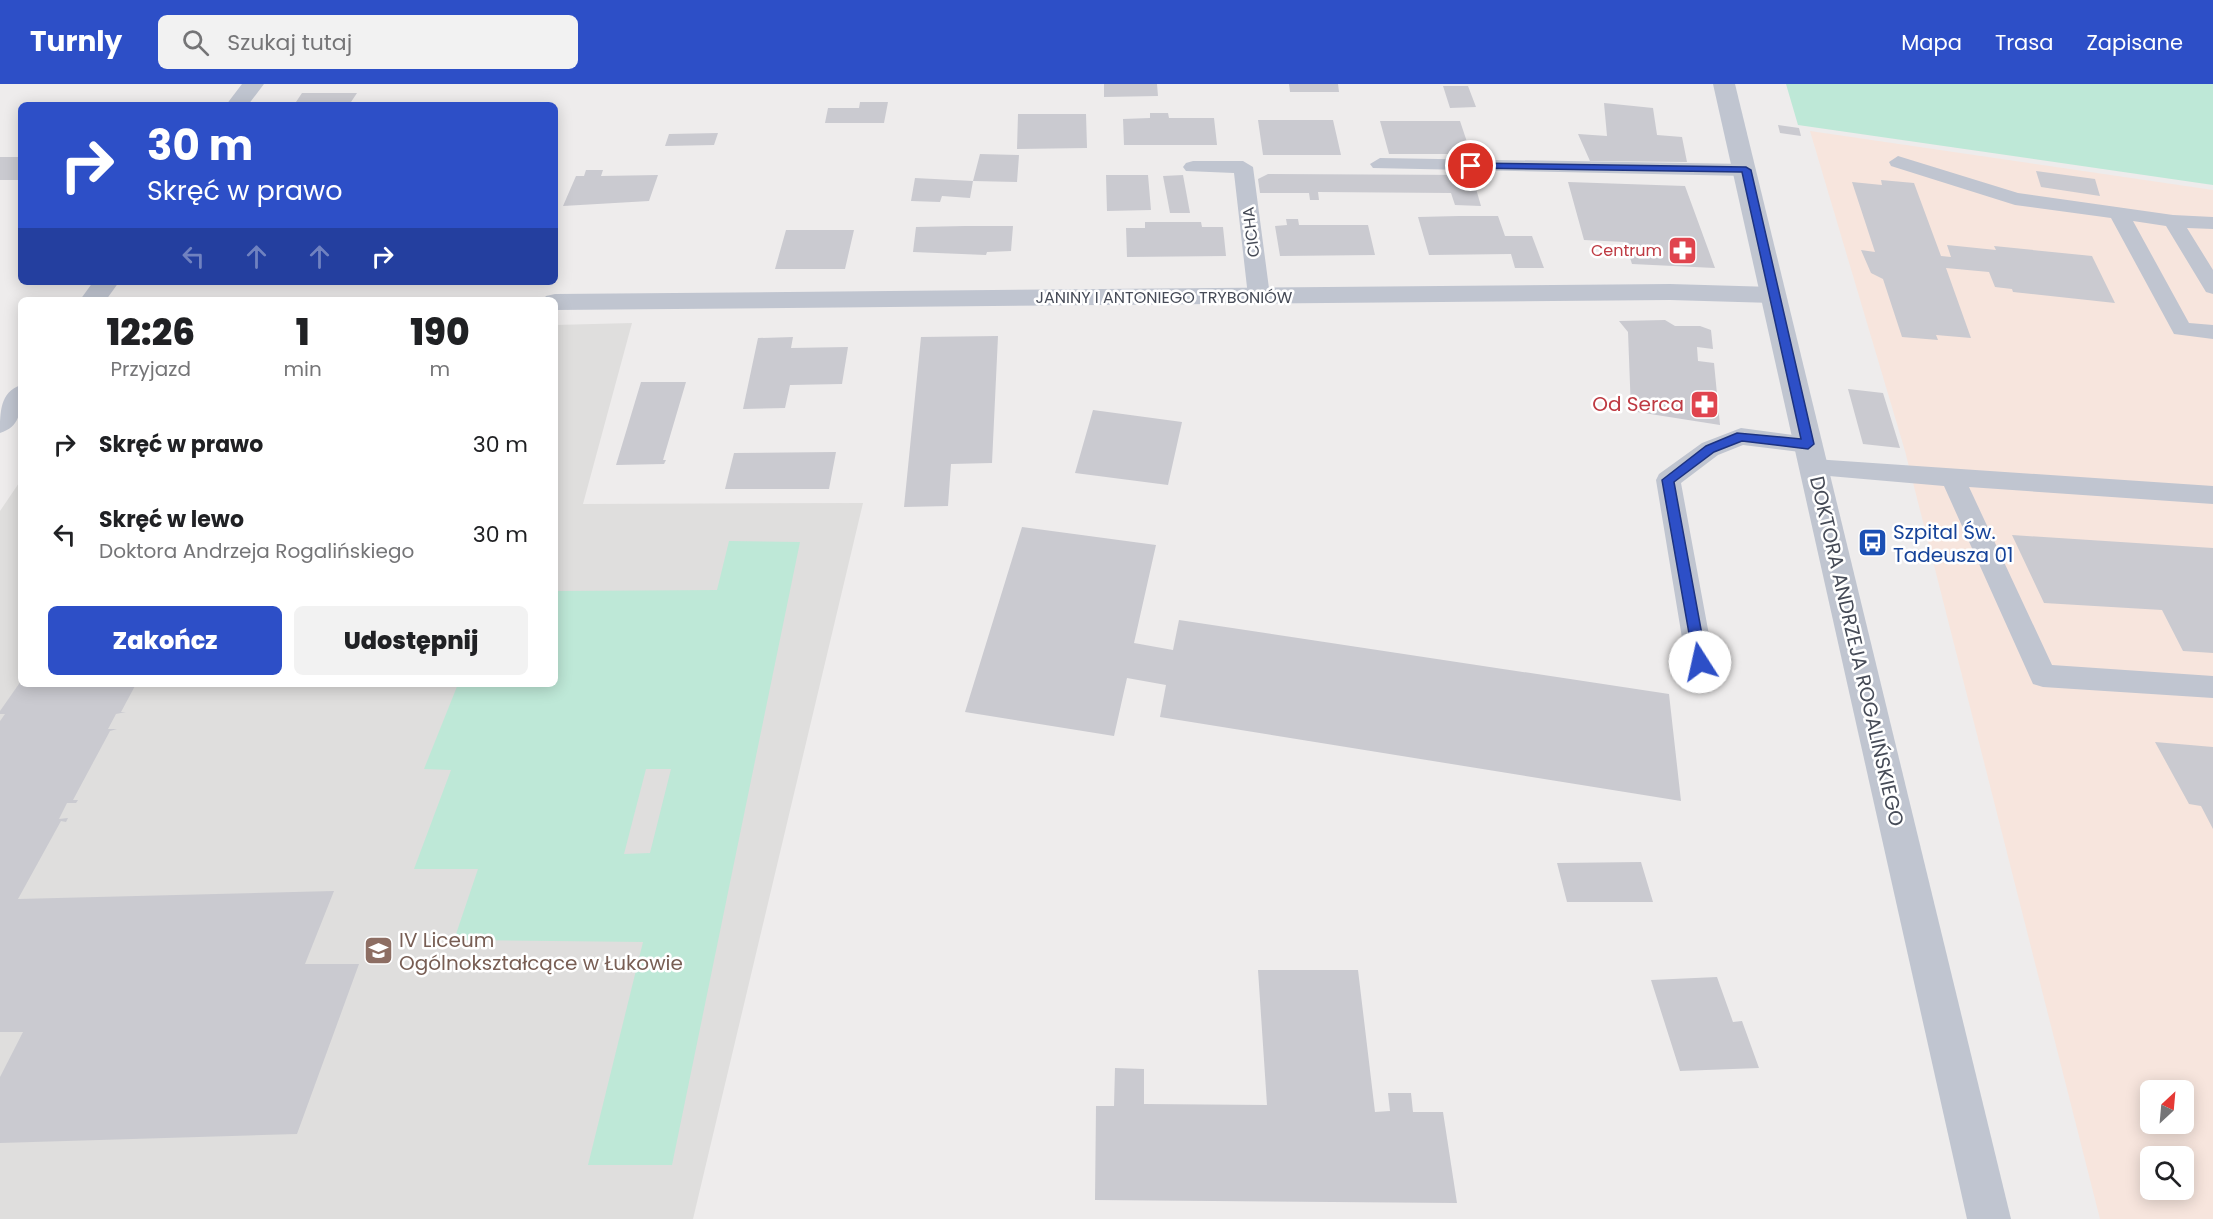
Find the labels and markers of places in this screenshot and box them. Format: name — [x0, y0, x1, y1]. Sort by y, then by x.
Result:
pin — [1445, 140, 1496, 191]
pharmacy icon: Centrum — [1667, 234, 1699, 266]
place label: Centrum — [1591, 239, 1662, 262]
pharmacy icon: Od Serca — [1689, 388, 1721, 420]
place label: Od Serca — [1592, 390, 1684, 418]
place label: Szpital Św. Tadeusza 01 — [1893, 518, 2013, 569]
bus stop icon: Szpital Św. Tadeusza 01 — [1856, 527, 1888, 559]
place label: IV Liceum Ogólnokształcące w Łukowie — [399, 926, 683, 977]
school or university icon: IV Liceum Ogólnokształcące w Łukowie — [362, 935, 394, 967]

